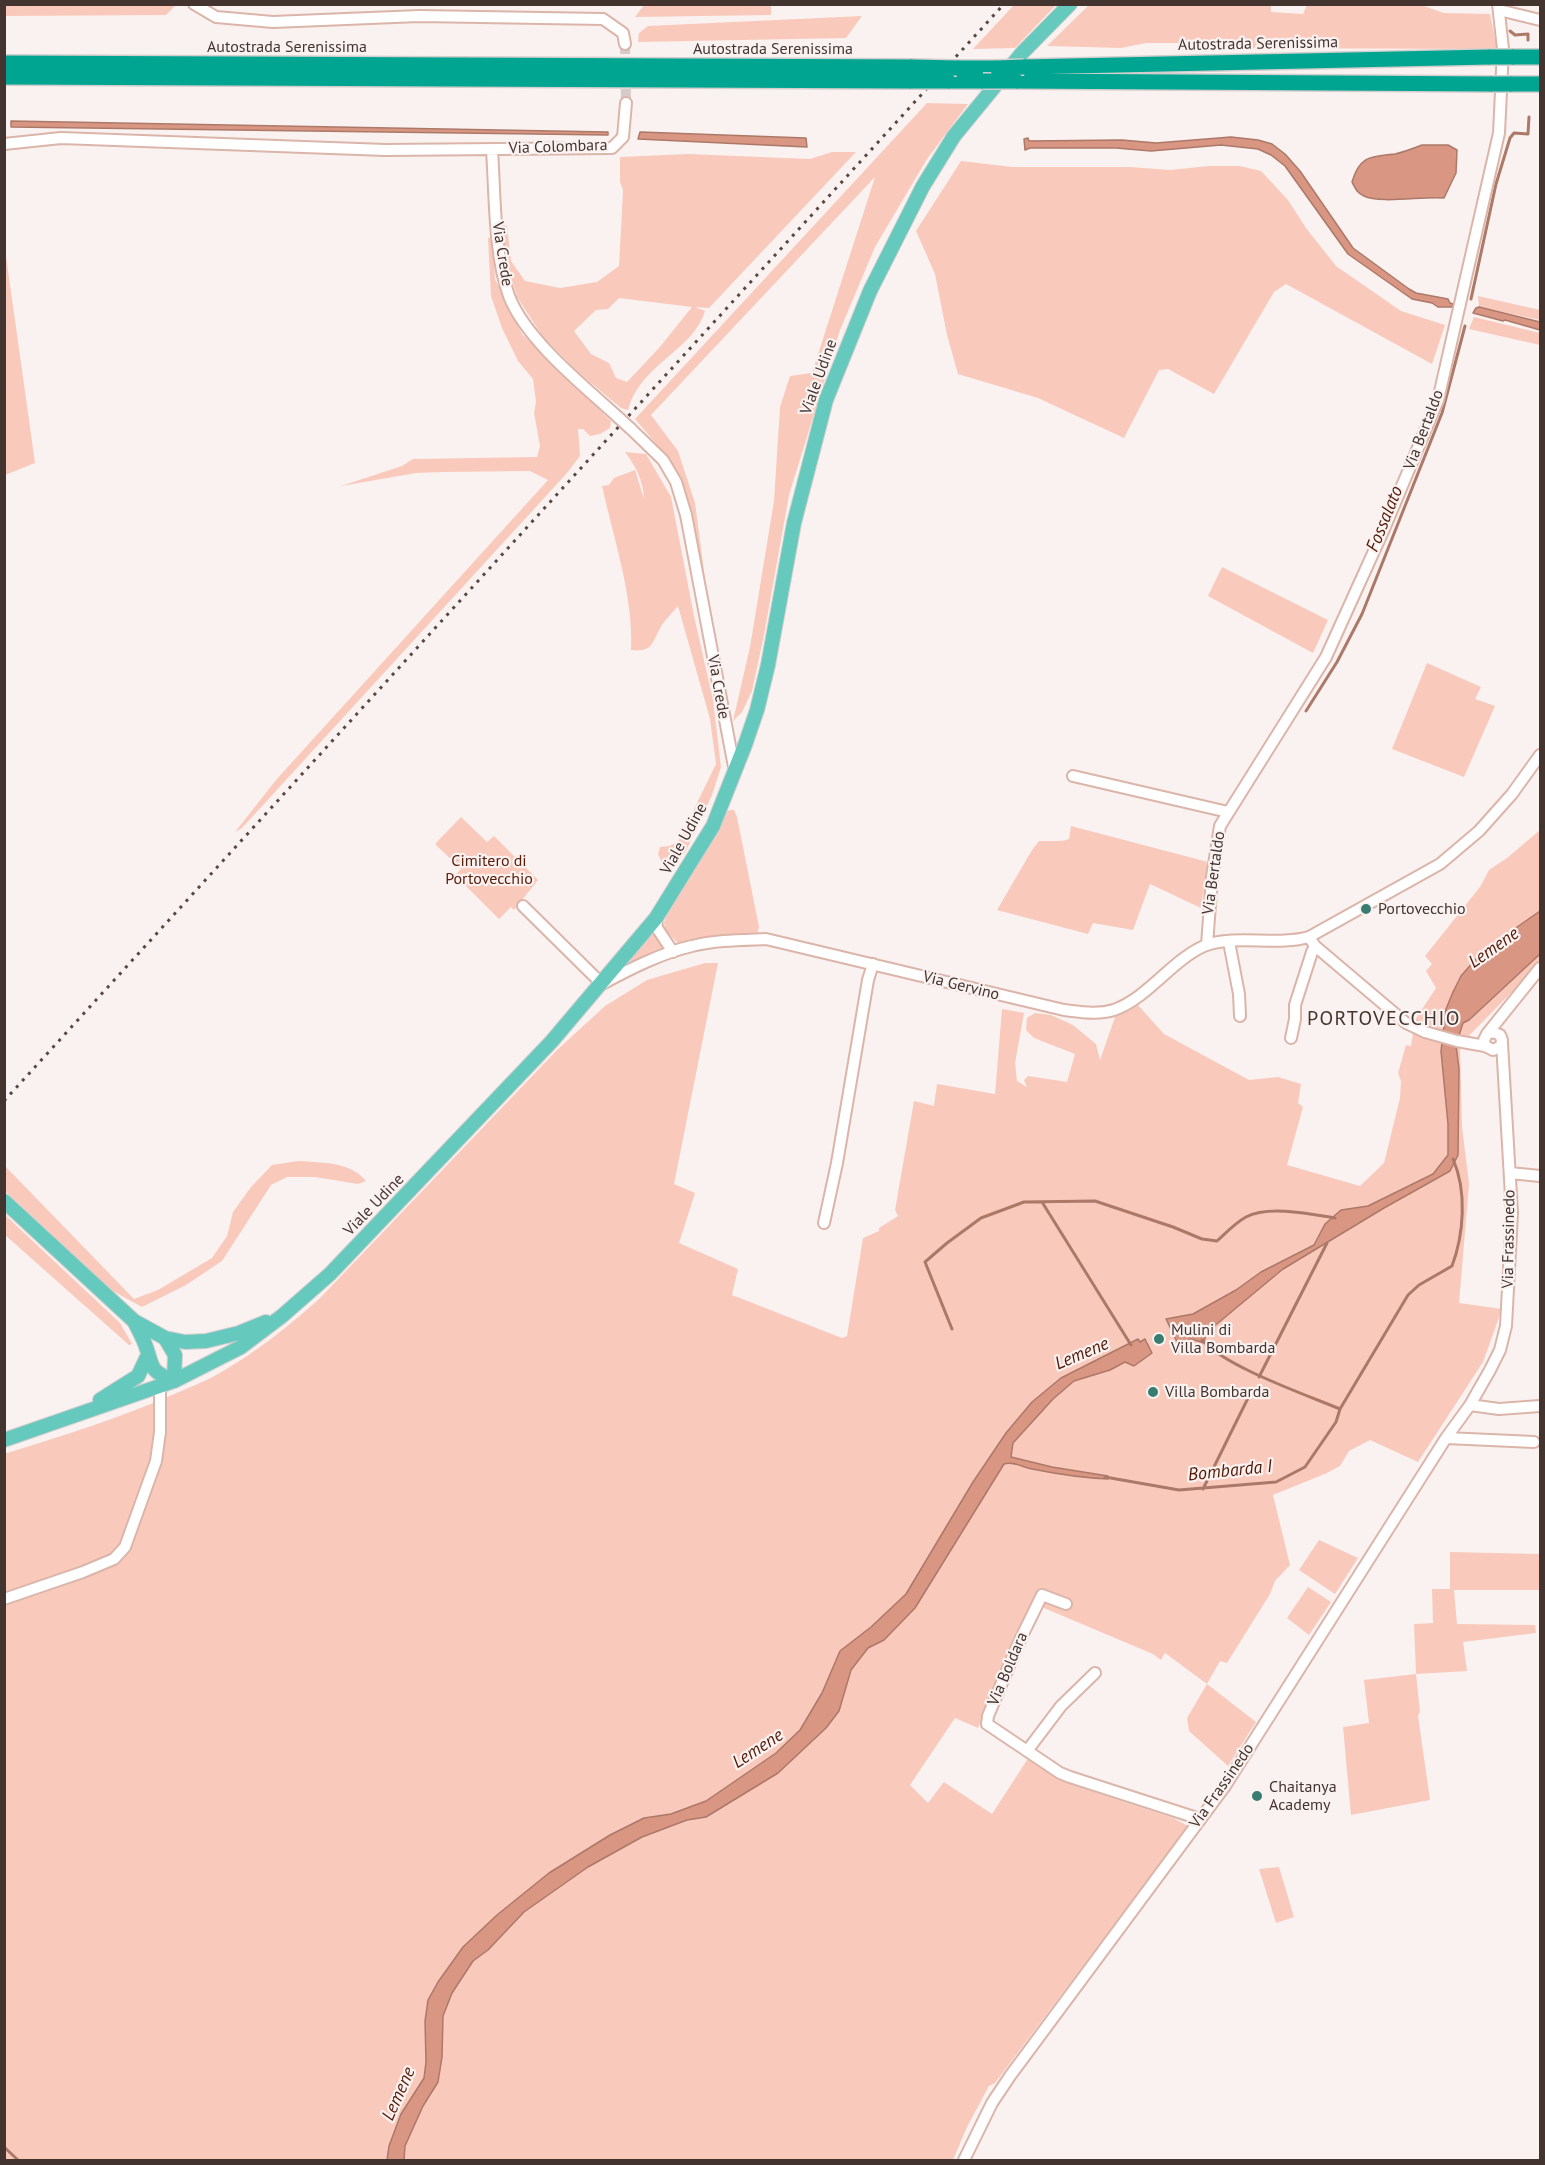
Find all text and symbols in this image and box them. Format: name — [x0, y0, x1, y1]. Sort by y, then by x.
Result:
street label: Autostrada Serenissima — [1178, 33, 1338, 55]
street label: Autostrada Serenissima — [207, 37, 367, 57]
street label: Autostrada Serenissima — [693, 39, 853, 59]
street label: Via Colombara — [508, 136, 608, 158]
street label: Via Crede — [487, 221, 517, 287]
street label: Viale Udine — [797, 337, 841, 417]
street label: Via Bertaldo — [1400, 387, 1448, 473]
water label: Fossalato — [1362, 483, 1408, 555]
street label: Via Crede — [703, 653, 733, 721]
street label: Viale Udine — [657, 800, 711, 878]
street label: Via Bertaldo — [1199, 830, 1229, 916]
park label: Cimitero di Portovecchio — [445, 851, 533, 889]
place label: Portovecchio — [1378, 899, 1466, 919]
marker: Portovecchio — [1359, 902, 1373, 916]
water label: Lemene — [1465, 923, 1523, 973]
street label: Via Gervino — [921, 967, 1001, 1005]
district label: PORTOVECCHIO — [1307, 1007, 1461, 1031]
street label: Viale Udine — [340, 1170, 408, 1240]
street label: Via Frassinedo — [1499, 1189, 1519, 1289]
place label: Mulini di Villa Bombarda — [1171, 1320, 1275, 1358]
marker: Mulini di Villa Bombarda — [1152, 1332, 1166, 1346]
water label: Lemene — [1052, 1333, 1112, 1375]
place label: Villa Bombarda — [1165, 1382, 1269, 1402]
marker: Villa Bombarda — [1146, 1385, 1160, 1399]
water label: Bombarda I — [1187, 1456, 1273, 1486]
street label: Via Boldara — [984, 1629, 1032, 1709]
water label: Lemene — [728, 1725, 788, 1773]
street label: Via Frassinedo — [1186, 1740, 1258, 1832]
place label: Chaitanya Academy — [1269, 1777, 1337, 1815]
marker: Chaitanya Academy — [1250, 1789, 1264, 1803]
water label: Lemene — [378, 2064, 420, 2124]

